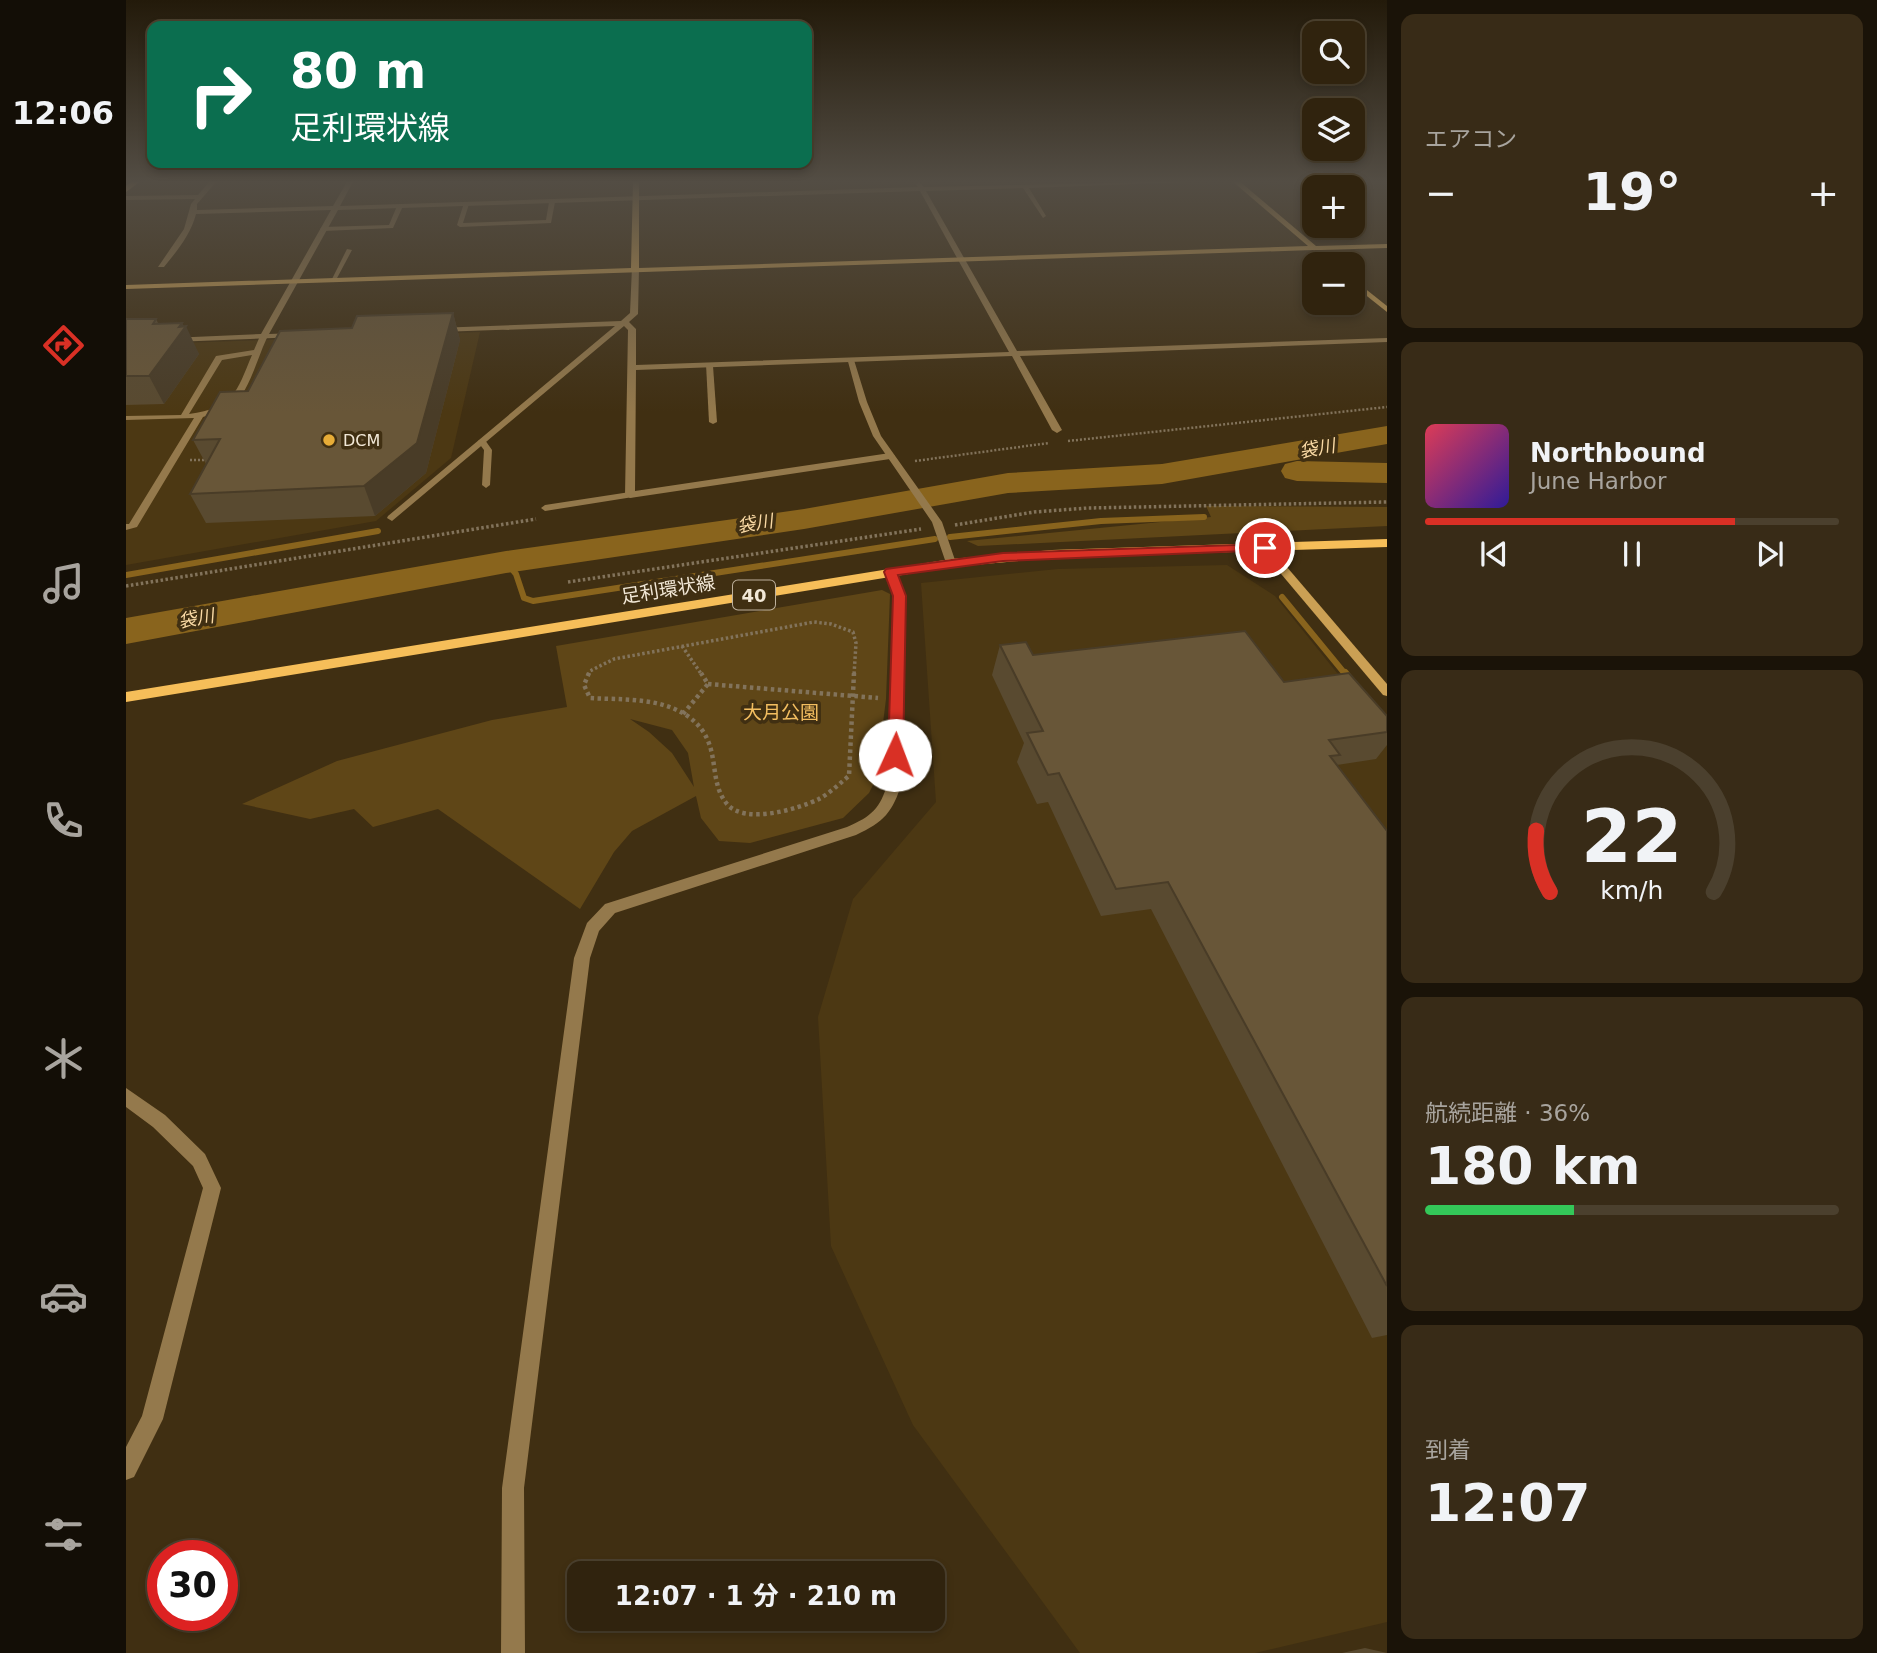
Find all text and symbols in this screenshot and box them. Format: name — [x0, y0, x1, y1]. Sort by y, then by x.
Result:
map controls — [1302, 21, 1365, 315]
button: search — [1302, 21, 1365, 84]
text: 80 m — [290, 43, 426, 100]
icon: right — [175, 49, 266, 140]
text: 12:06 — [12, 94, 114, 132]
button: layers — [1302, 98, 1365, 161]
text: 足利環状線 — [290, 109, 450, 147]
text: エアコン — [1425, 126, 1517, 152]
text: 19° — [1583, 162, 1681, 222]
text: − — [1425, 171, 1457, 215]
text: + — [1807, 171, 1839, 215]
button: + — [1302, 175, 1365, 238]
button: − — [1302, 252, 1365, 315]
icon: directions — [39, 321, 88, 370]
place label: DCM — [343, 431, 380, 450]
marker: DCM — [321, 432, 337, 448]
water label: 袋川 — [1297, 434, 1339, 461]
text: Northbound — [1530, 438, 1706, 468]
text: June Harbor — [1530, 468, 1666, 494]
water label: 袋川 — [736, 510, 776, 536]
pin — [1235, 518, 1295, 578]
icon: arrive — [1246, 529, 1284, 567]
icon: previous — [1475, 535, 1513, 573]
icon: pause — [1613, 535, 1651, 573]
icon: next — [1751, 535, 1789, 573]
icon: music — [39, 559, 88, 608]
street label: 足利環状線 — [619, 571, 717, 607]
road number: 40 — [733, 580, 775, 610]
water label: 袋川 — [176, 604, 218, 631]
park label: 大月公園 — [743, 701, 819, 723]
position arrow — [858, 718, 932, 792]
text: 22 — [1581, 795, 1683, 880]
icon: phone — [39, 796, 88, 845]
text: km/h — [1600, 876, 1664, 905]
icon: climate — [39, 1034, 88, 1083]
text: 航続距離 · 36% — [1425, 1100, 1590, 1126]
text: 180 km — [1425, 1136, 1640, 1196]
icon: car — [39, 1272, 88, 1321]
text: 到着 — [1425, 1437, 1471, 1463]
text: 12:07 — [1425, 1473, 1591, 1533]
icon: filters — [39, 1510, 88, 1559]
speed limit sign: 30 — [147, 1540, 238, 1631]
text: 12:07 · 1 分 · 210 m — [615, 1581, 897, 1611]

